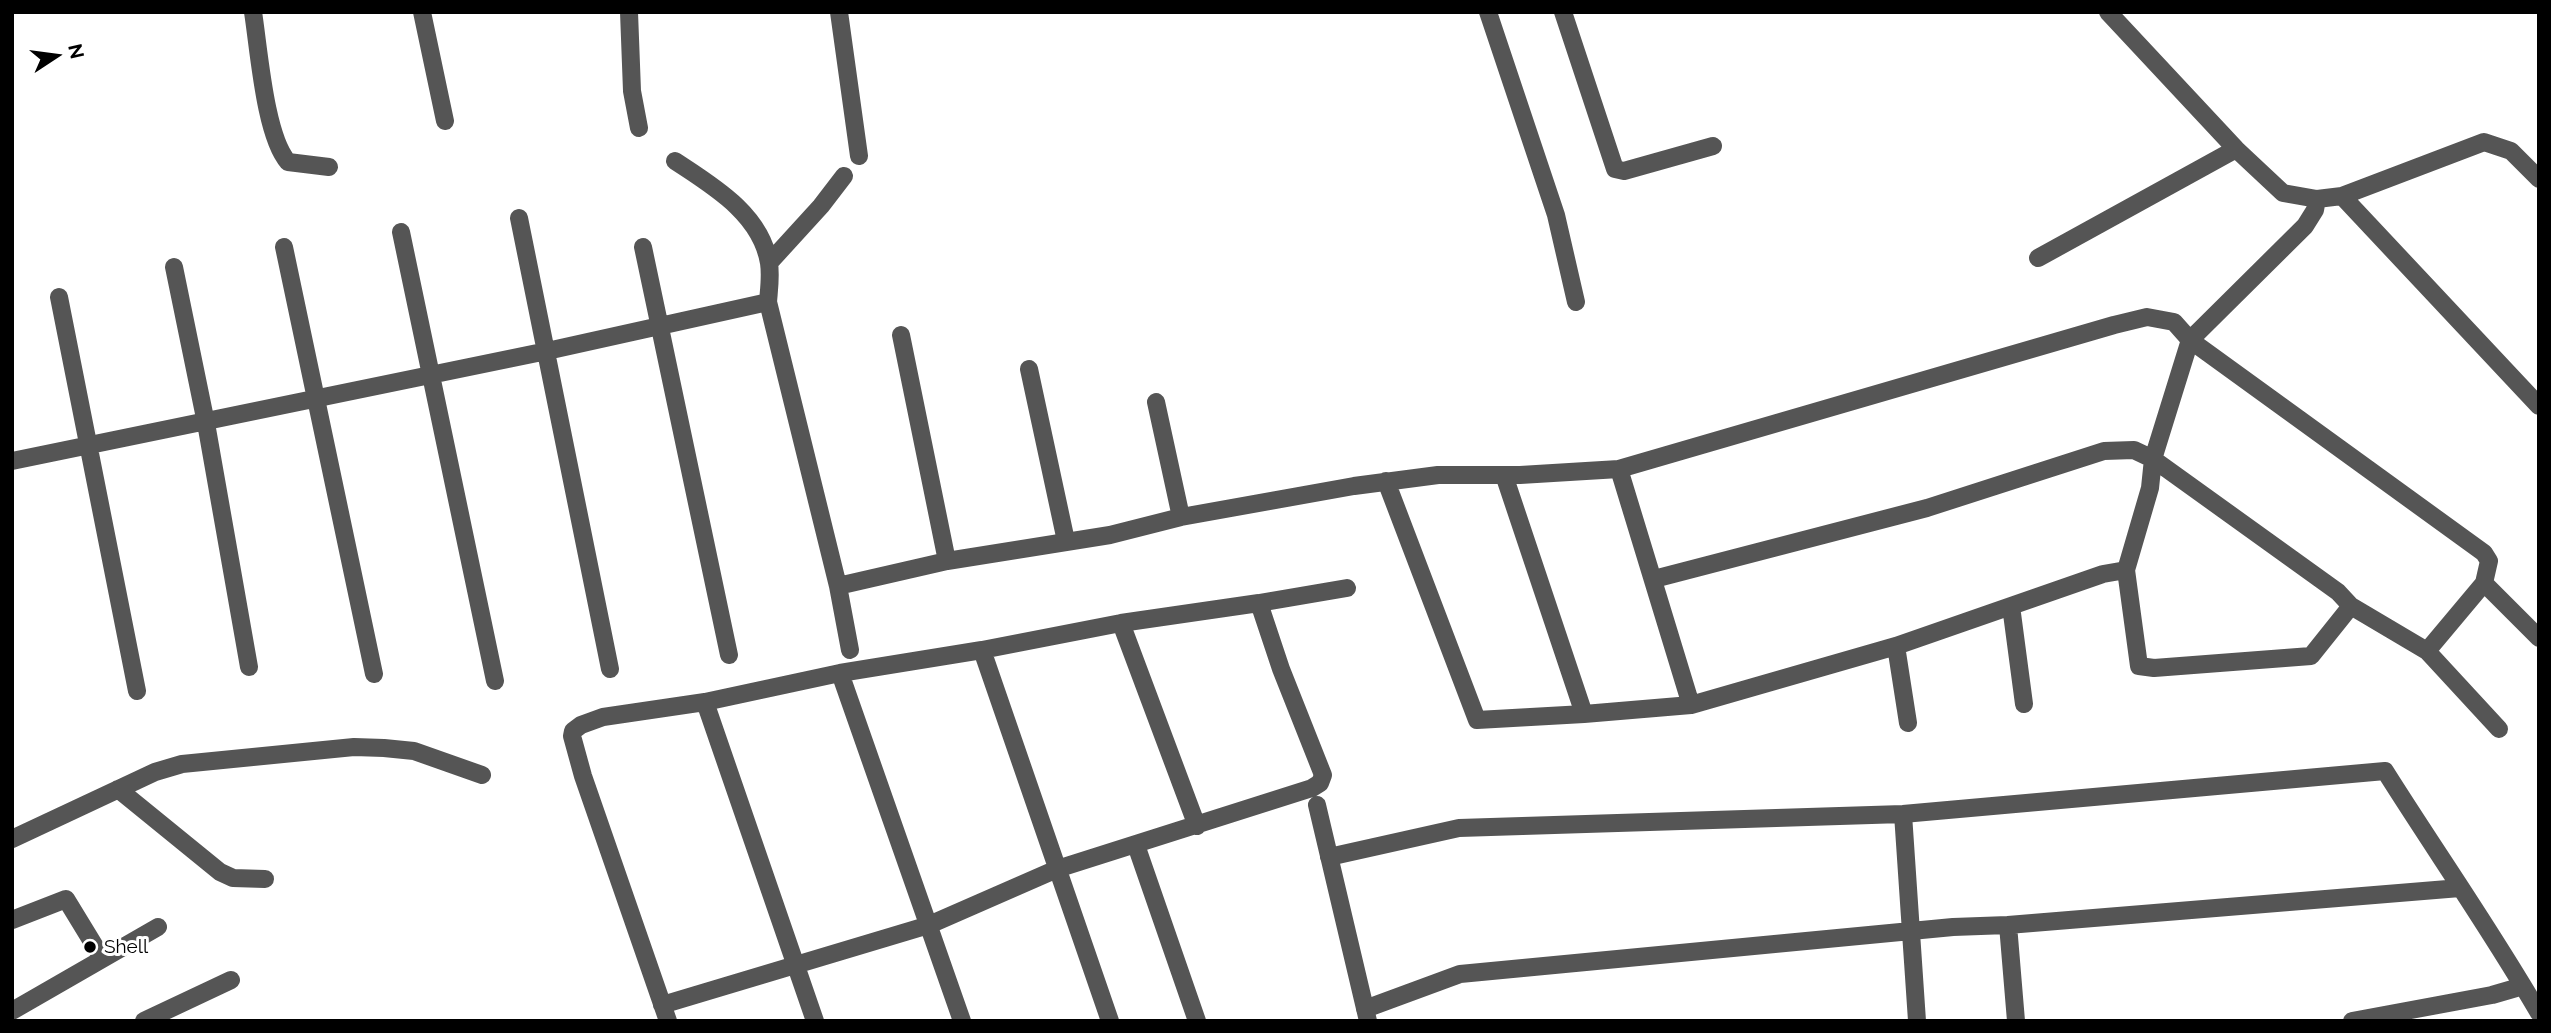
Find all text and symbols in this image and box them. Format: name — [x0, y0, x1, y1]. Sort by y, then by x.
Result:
north arrow — [21, 21, 91, 91]
text: N — [64, 42, 89, 61]
place label: Shell — [104, 936, 148, 958]
marker: Shell — [82, 939, 98, 955]

